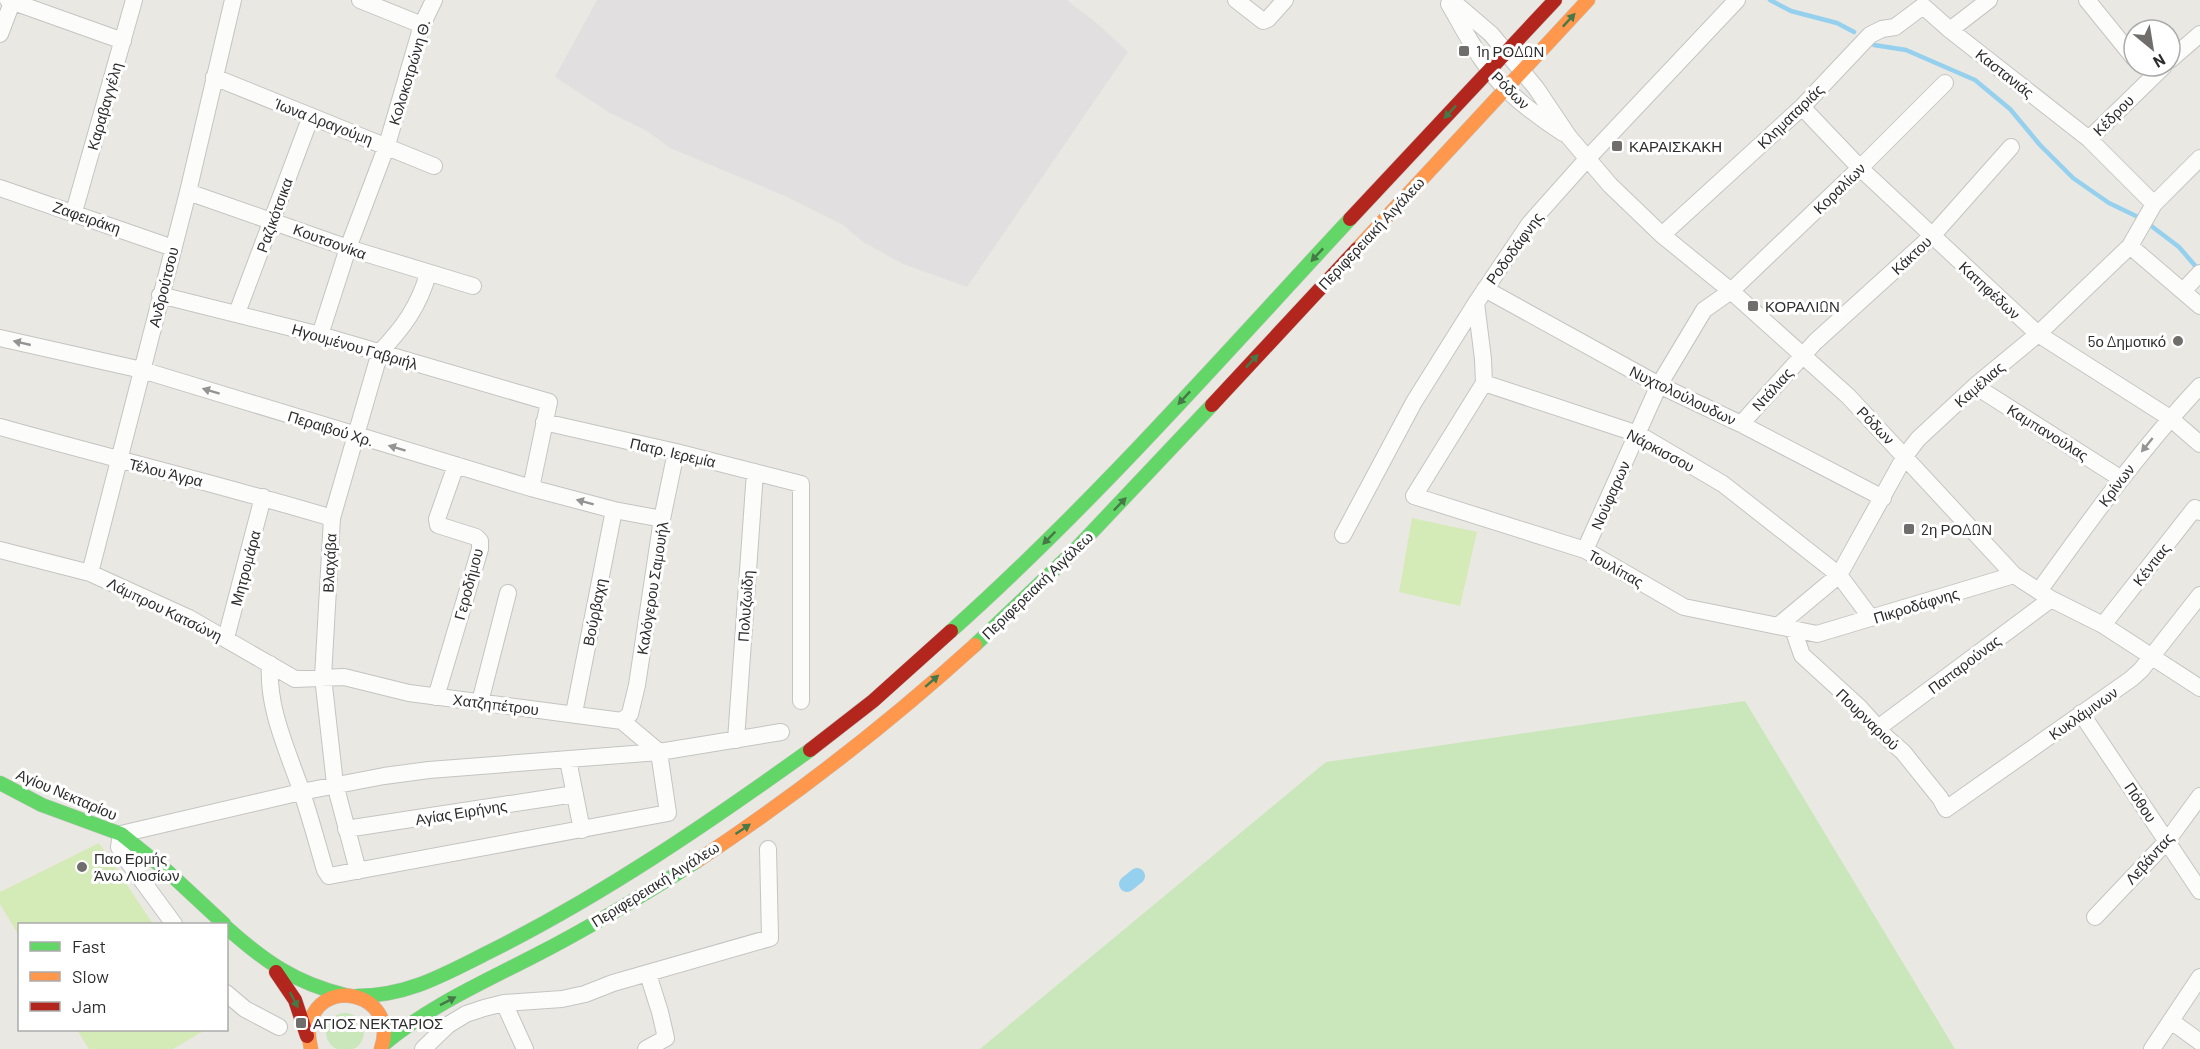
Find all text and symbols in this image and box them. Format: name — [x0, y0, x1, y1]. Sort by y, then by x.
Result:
one-way arrow — [1562, 13, 1575, 28]
street label: Κολοκοτρώνη Θ. — [384, 17, 434, 127]
north arrow — [2122, 18, 2182, 78]
place label: 1η ΡΟΔΩΝ — [1476, 42, 1544, 60]
marker: 1η ΡΟΔΩΝ — [1457, 44, 1471, 58]
street label: Καστανιάς — [1972, 45, 2038, 101]
text: N — [2150, 51, 2169, 72]
street label: Καραβαγγέλη — [83, 60, 125, 152]
street label: Ρόδων — [1488, 67, 1534, 113]
street label: Κληματαριάς — [1753, 80, 1827, 152]
street label: Κέδρου — [2089, 91, 2137, 139]
street label: Ίωνα Δραγούμη — [271, 94, 376, 148]
one-way arrow — [1443, 105, 1457, 120]
place label: ΚΑΡΑΙΣΚΑΚΗ — [1629, 137, 1722, 155]
marker: ΚΑΡΑΙΣΚΑΚΗ — [1610, 139, 1624, 153]
street label: Κοραλίων — [1809, 159, 1869, 217]
street label: Περιφερειακή Αιγάλεω — [1314, 173, 1428, 293]
street label: Ραζικότσικα — [252, 175, 296, 255]
street label: Ζαφειράκη — [51, 197, 123, 237]
street label: Ροδοδάφνης — [1482, 208, 1546, 288]
street label: Κουτσονίκα — [291, 219, 369, 263]
street label: Κάκτου — [1887, 232, 1935, 278]
street label: Ανδρούτσου — [144, 245, 182, 329]
one-way arrow — [1311, 247, 1324, 262]
street label: Κατηφέδων — [1956, 257, 2024, 323]
place label: ΚΟΡΑΛΙΩΝ — [1765, 297, 1840, 315]
marker: ΚΟΡΑΛΙΩΝ — [1746, 299, 1760, 313]
street label: Ηγουμένου Γαβριήλ — [290, 319, 420, 373]
place label: 5ο Δημοτικό — [2088, 332, 2166, 350]
marker: 5ο Δημοτικό — [2171, 334, 2185, 348]
one-way arrow — [12, 338, 31, 347]
one-way arrow — [1245, 354, 1259, 368]
street label: Καμέλιας — [1950, 357, 2008, 411]
street label: Νυχτολούλουδων — [1627, 362, 1739, 428]
street label: Ντάλιας — [1748, 364, 1796, 414]
one-way arrow — [202, 386, 220, 395]
one-way arrow — [1178, 390, 1192, 404]
street label: Καμπανούλας — [2004, 400, 2092, 464]
street label: Ρόδων — [1854, 402, 1898, 448]
street label: Περαιβού Χρ. — [286, 406, 376, 450]
street label: Νάρκισσου — [1624, 425, 1698, 475]
street label: Πατρ. Ιερεμία — [628, 433, 718, 471]
one-way arrow — [2141, 437, 2154, 453]
one-way arrow — [388, 443, 406, 452]
street label: Τέλου Άγρα — [127, 454, 205, 490]
street label: Νούφαρων — [1587, 458, 1633, 532]
street label: Κρίνων — [2094, 460, 2138, 510]
one-way arrow — [575, 496, 594, 506]
one-way arrow — [1112, 497, 1126, 511]
street label: Καλόγερου Σαμουήλ — [633, 519, 672, 656]
place label: 2η ΡΟΔΩΝ — [1921, 520, 1992, 538]
marker: 2η ΡΟΔΩΝ — [1902, 522, 1916, 536]
street label: Περιφερειακή Αιγάλεω — [978, 527, 1096, 643]
street label: Μητρομάρα — [226, 528, 264, 608]
one-way arrow — [1043, 531, 1057, 545]
street label: Βλαχάβα — [318, 533, 340, 593]
street label: Κέντιας — [2129, 539, 2173, 589]
street label: Τουλίπας — [1585, 545, 1647, 591]
street label: Γεροδήμου — [450, 546, 486, 622]
street label: Πολυζωίδη — [734, 570, 756, 642]
street label: Λάμπρου Κατσώνη — [105, 573, 225, 645]
street label: Βούρβαχη — [579, 577, 609, 647]
street label: Πικροδάφνης — [1871, 583, 1961, 627]
street label: Παπαρούνας — [1924, 631, 2004, 697]
one-way arrow — [924, 675, 939, 688]
street label: Κυκλάμινων — [2045, 683, 2121, 743]
street label: Πουρναριού — [1833, 685, 1903, 753]
street label: Χατζηπέτρου — [452, 690, 540, 718]
street label: Αγίου Νεκταρίου — [14, 765, 120, 823]
street label: Πόθου — [2121, 779, 2161, 825]
street label: Αγίας Ειρήνης — [414, 796, 508, 828]
one-way arrow — [735, 824, 751, 835]
street label: Λεβάντας — [2121, 829, 2177, 887]
street label: Περιφερειακή Αιγάλεω — [588, 837, 722, 931]
place label: Παο Ερμής Άνω Λιοσίων — [94, 849, 179, 884]
marker: Παο Ερμής Άνω Λιοσίων — [75, 860, 89, 874]
legend — [18, 923, 228, 1031]
text: Fast — [72, 935, 106, 957]
text: Slow — [72, 965, 109, 987]
one-way arrow — [289, 992, 299, 1009]
text: Jam — [72, 995, 106, 1017]
one-way arrow — [439, 996, 456, 1005]
place label: ΑΓΙΟΣ ΝΕΚΤΑΡΙΟΣ — [313, 1014, 443, 1032]
marker: ΑΓΙΟΣ ΝΕΚΤΑΡΙΟΣ — [294, 1016, 308, 1030]

